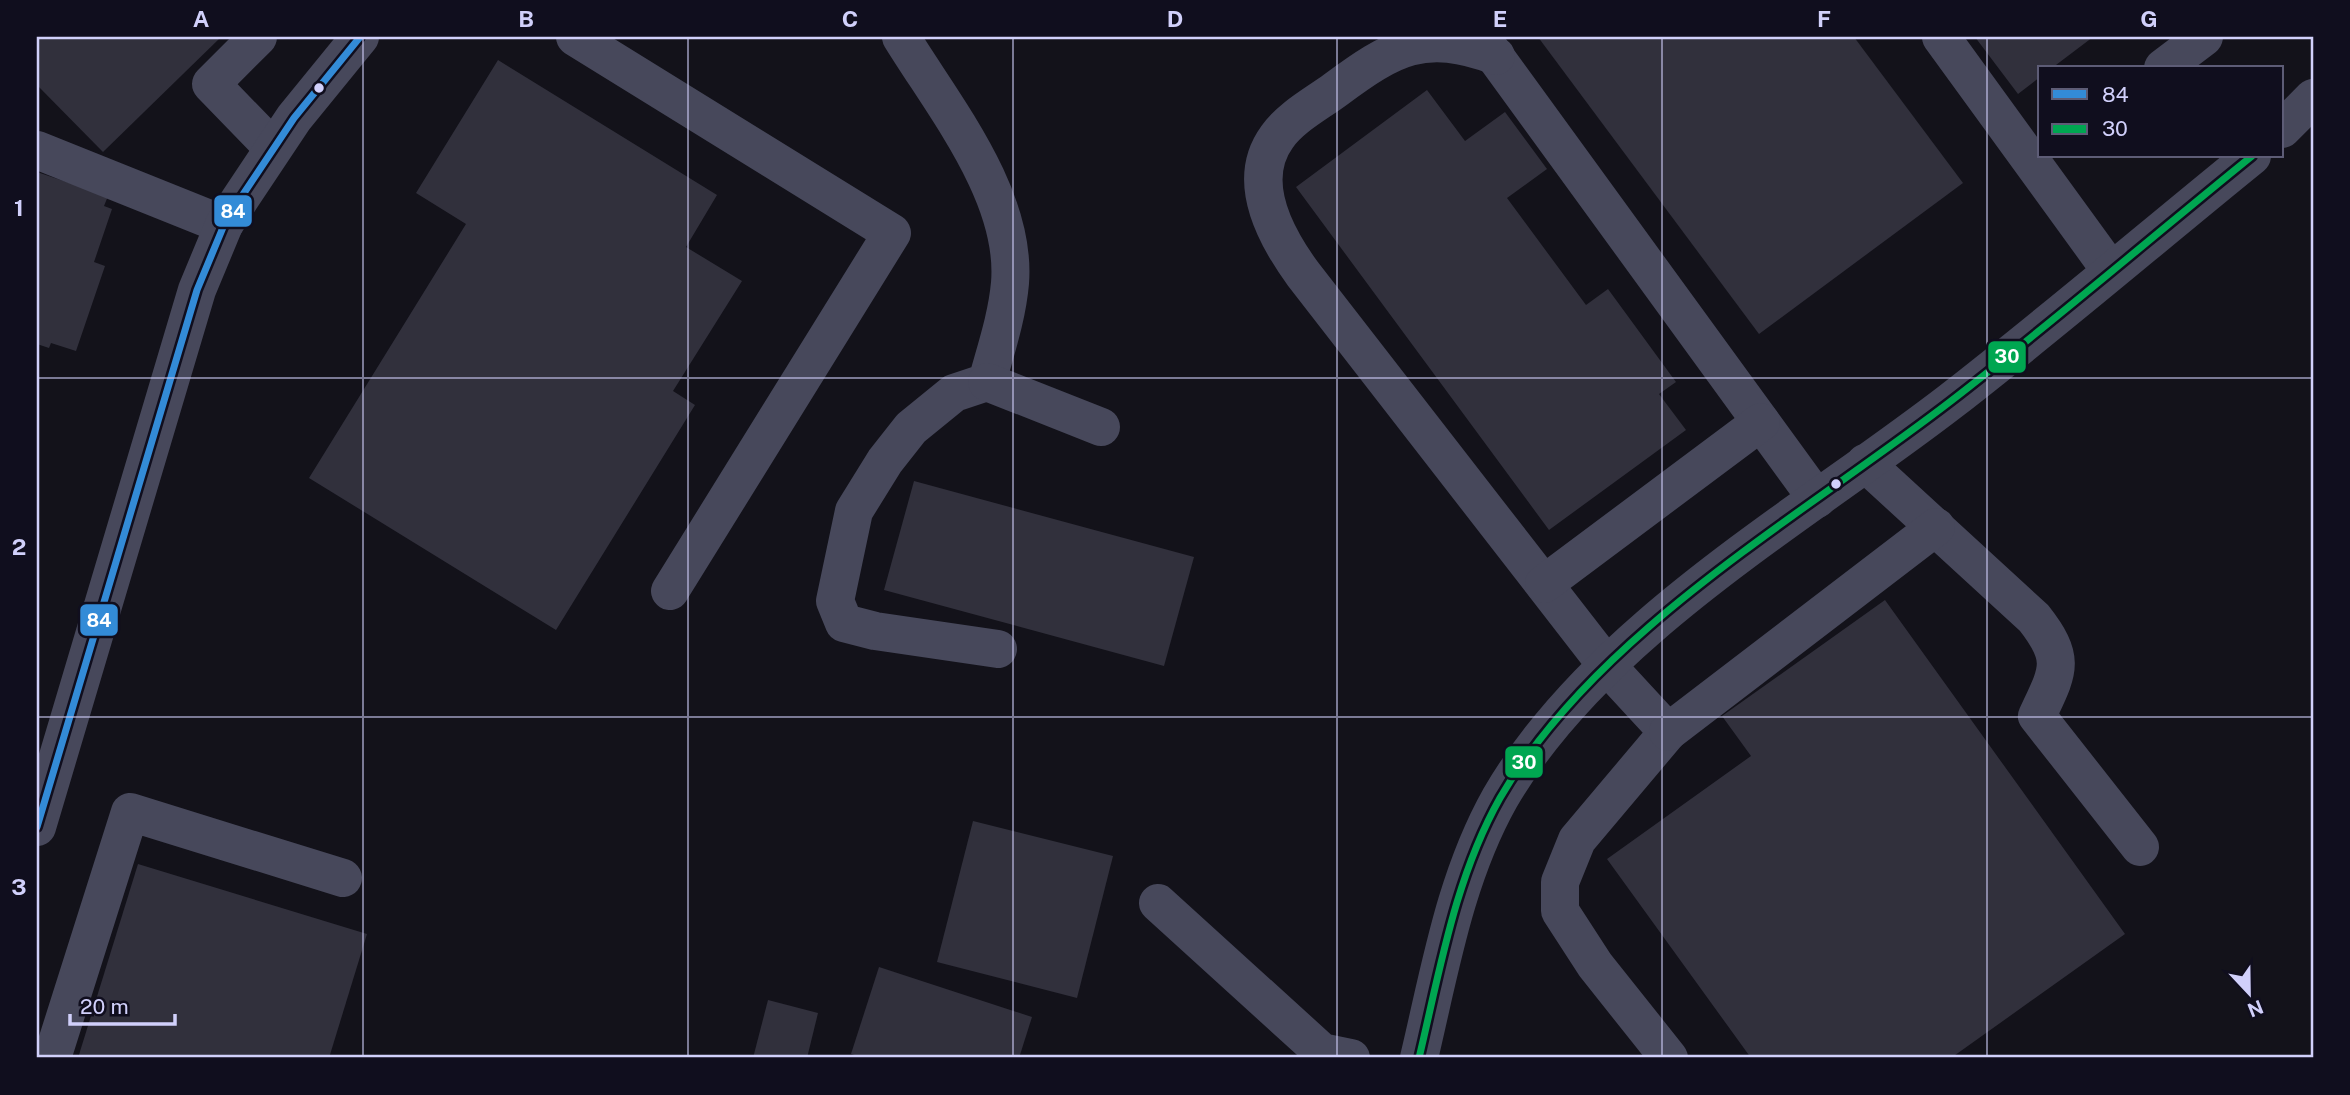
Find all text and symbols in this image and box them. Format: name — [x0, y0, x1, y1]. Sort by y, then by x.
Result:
text: A — [193, 5, 210, 32]
text: B — [518, 5, 534, 32]
text: C — [842, 5, 858, 32]
text: D — [1167, 5, 1183, 32]
text: E — [1493, 5, 1507, 32]
text: F — [1817, 5, 1831, 32]
text: G — [2140, 5, 2158, 32]
legend — [2038, 66, 2284, 158]
unlabelled marker — [312, 81, 326, 95]
text: 84 — [2102, 82, 2129, 107]
text: 30 — [2102, 116, 2128, 141]
text: 1 — [14, 194, 24, 221]
line badge: 84 — [213, 194, 253, 228]
text: 84 — [220, 200, 246, 222]
line badge: 30 — [1987, 340, 2027, 374]
text: 30 — [1995, 345, 2019, 367]
unlabelled marker — [1829, 477, 1843, 491]
text: 2 — [12, 533, 26, 560]
line badge: 84 — [79, 603, 119, 637]
text: 84 — [86, 609, 112, 631]
line badge: 30 — [1504, 745, 1544, 779]
text: 30 — [1512, 751, 1536, 773]
text: 3 — [11, 873, 27, 900]
north arrow — [2214, 958, 2284, 1028]
scale bar — [70, 983, 175, 1027]
text: 20 m — [80, 994, 129, 1019]
text: N — [2244, 996, 2266, 1022]

